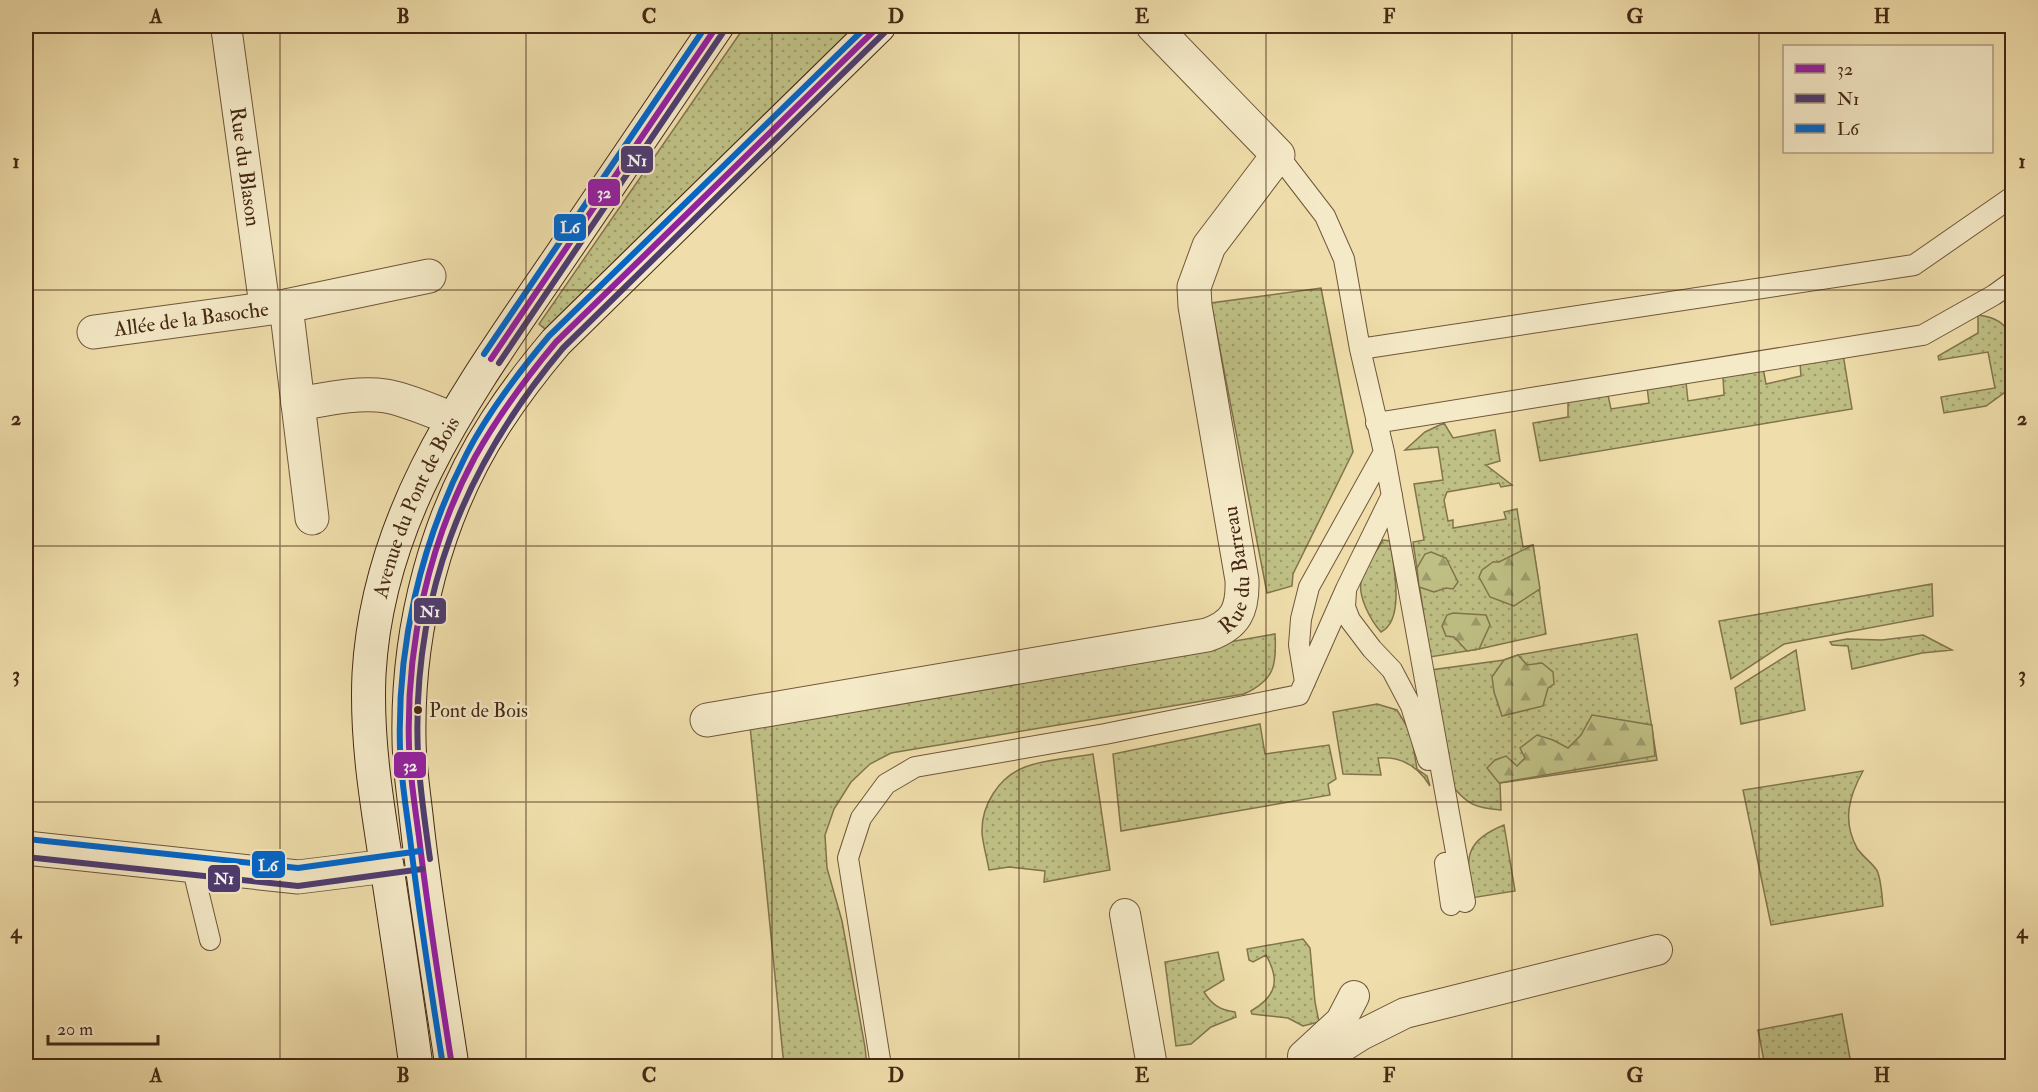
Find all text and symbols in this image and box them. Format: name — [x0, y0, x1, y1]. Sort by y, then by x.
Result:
text: A — [149, 4, 163, 29]
text: B — [396, 4, 410, 29]
text: C — [642, 4, 656, 29]
text: D — [888, 4, 904, 29]
text: E — [1135, 4, 1150, 29]
text: F — [1383, 4, 1396, 29]
text: G — [1627, 4, 1644, 29]
text: H — [1874, 4, 1890, 29]
legend — [1783, 45, 1993, 153]
text: 32 — [1837, 58, 1853, 81]
text: N1 — [1837, 88, 1860, 111]
street label: Rue du Blason — [224, 105, 267, 228]
text: L6 — [1837, 118, 1860, 141]
line badge: N1 — [620, 145, 654, 174]
text: 1 — [12, 149, 20, 174]
text: 1 — [2018, 149, 2026, 174]
text: N1 — [626, 151, 647, 171]
line badge: 32 — [587, 178, 621, 207]
text: 32 — [597, 183, 611, 203]
line badge: L6 — [553, 213, 587, 242]
text: L6 — [560, 218, 582, 238]
street label: Allée de la Basoche — [111, 295, 270, 343]
text: 2 — [11, 406, 21, 431]
text: 2 — [2017, 406, 2027, 431]
street label: Avenue du Pont de Bois — [366, 412, 466, 602]
street label: Rue du Barreau — [1213, 504, 1256, 640]
line badge: N1 — [413, 597, 447, 625]
text: N1 — [419, 602, 440, 622]
text: 3 — [12, 662, 20, 687]
text: 3 — [2018, 662, 2026, 687]
place label: Pont de Bois — [429, 698, 528, 723]
marker: Pont de Bois — [412, 704, 424, 716]
line badge: 32 — [393, 751, 427, 779]
text: 32 — [403, 756, 417, 776]
line badge: L6 — [251, 850, 286, 879]
text: L6 — [258, 856, 280, 876]
line badge: N1 — [207, 864, 241, 893]
text: N1 — [213, 869, 234, 889]
text: 4 — [10, 919, 23, 944]
text: 4 — [2016, 919, 2029, 944]
scale bar — [48, 1008, 158, 1046]
text: 20 m — [57, 1018, 93, 1041]
text: A — [149, 1063, 163, 1088]
text: B — [396, 1063, 410, 1088]
text: C — [642, 1063, 656, 1088]
text: D — [888, 1063, 904, 1088]
text: E — [1135, 1063, 1150, 1088]
text: F — [1383, 1063, 1396, 1088]
text: G — [1627, 1063, 1644, 1088]
text: H — [1874, 1063, 1890, 1088]

